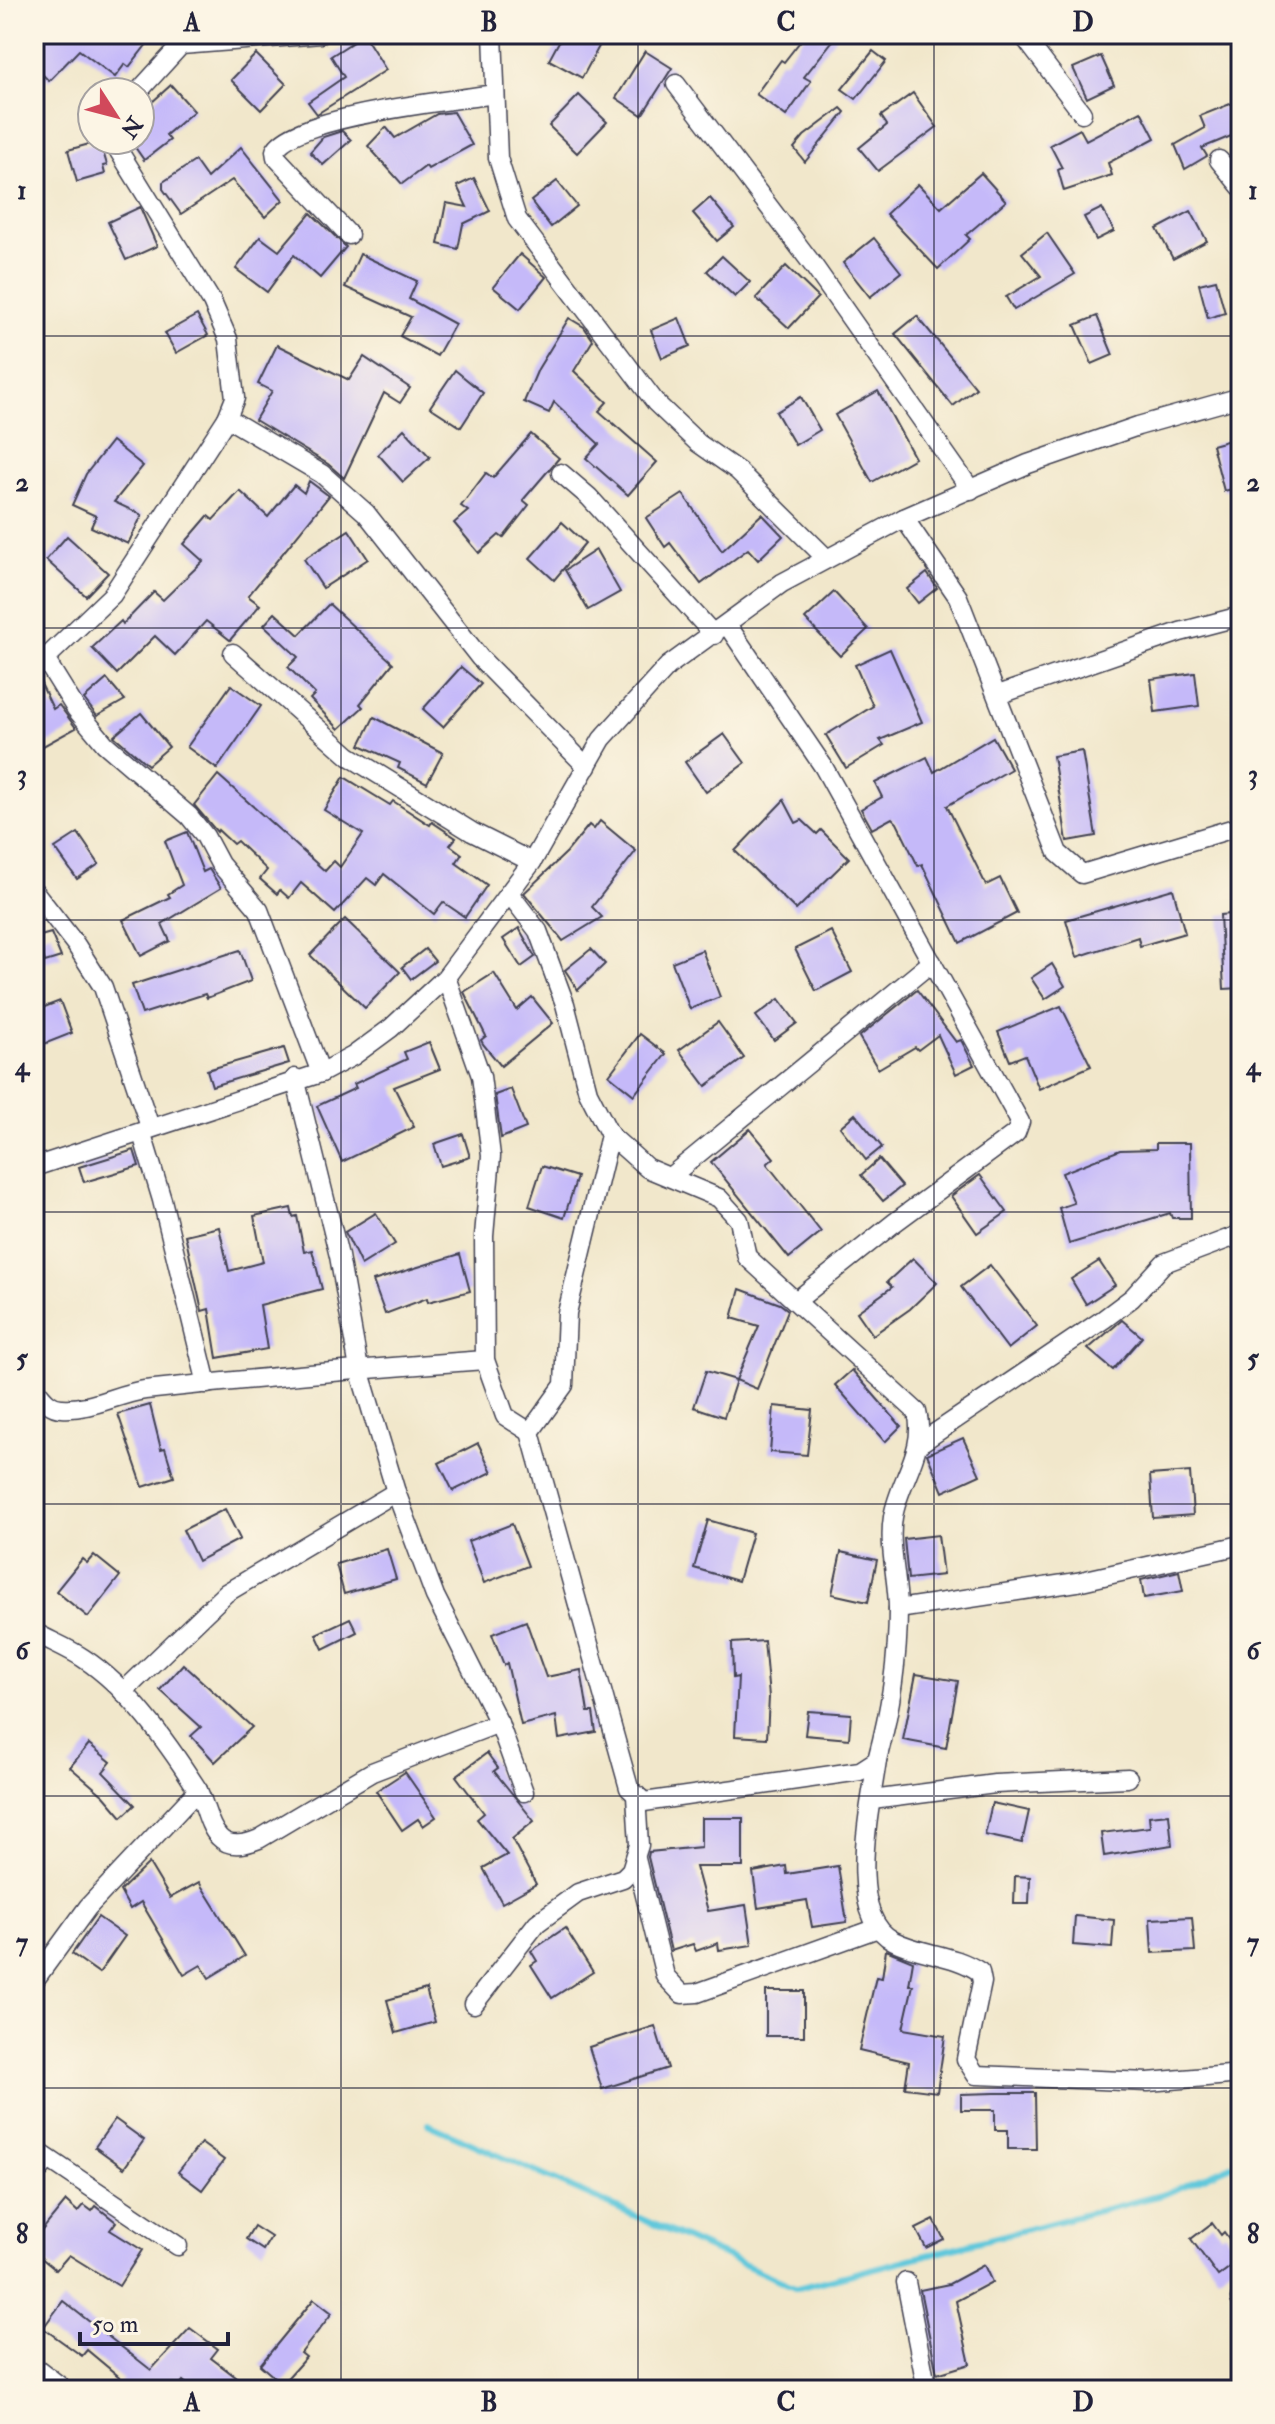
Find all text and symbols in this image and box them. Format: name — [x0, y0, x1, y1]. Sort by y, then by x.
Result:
text: A — [183, 7, 201, 39]
text: B — [480, 7, 498, 39]
text: C — [776, 7, 796, 39]
text: D — [1072, 7, 1094, 39]
north arrow — [76, 76, 156, 156]
text: N — [114, 110, 149, 144]
text: 1 — [17, 175, 27, 207]
text: 1 — [1248, 175, 1258, 207]
text: 2 — [15, 467, 29, 499]
text: 2 — [1246, 467, 1260, 499]
text: 3 — [17, 759, 27, 791]
text: 3 — [1248, 759, 1258, 791]
text: 4 — [14, 1051, 31, 1083]
text: 4 — [1245, 1051, 1262, 1083]
text: 5 — [16, 1343, 28, 1375]
text: 5 — [1247, 1343, 1259, 1375]
text: 6 — [15, 1635, 30, 1667]
text: 6 — [1246, 1635, 1261, 1667]
text: 7 — [16, 1927, 28, 1959]
text: 7 — [1247, 1927, 1259, 1959]
text: 8 — [16, 2219, 28, 2251]
text: 8 — [1247, 2219, 1259, 2251]
scale bar — [80, 2296, 228, 2346]
text: 50 m — [92, 2309, 139, 2340]
text: A — [183, 2387, 201, 2419]
text: B — [480, 2387, 498, 2419]
text: C — [776, 2387, 796, 2419]
text: D — [1072, 2387, 1094, 2419]

